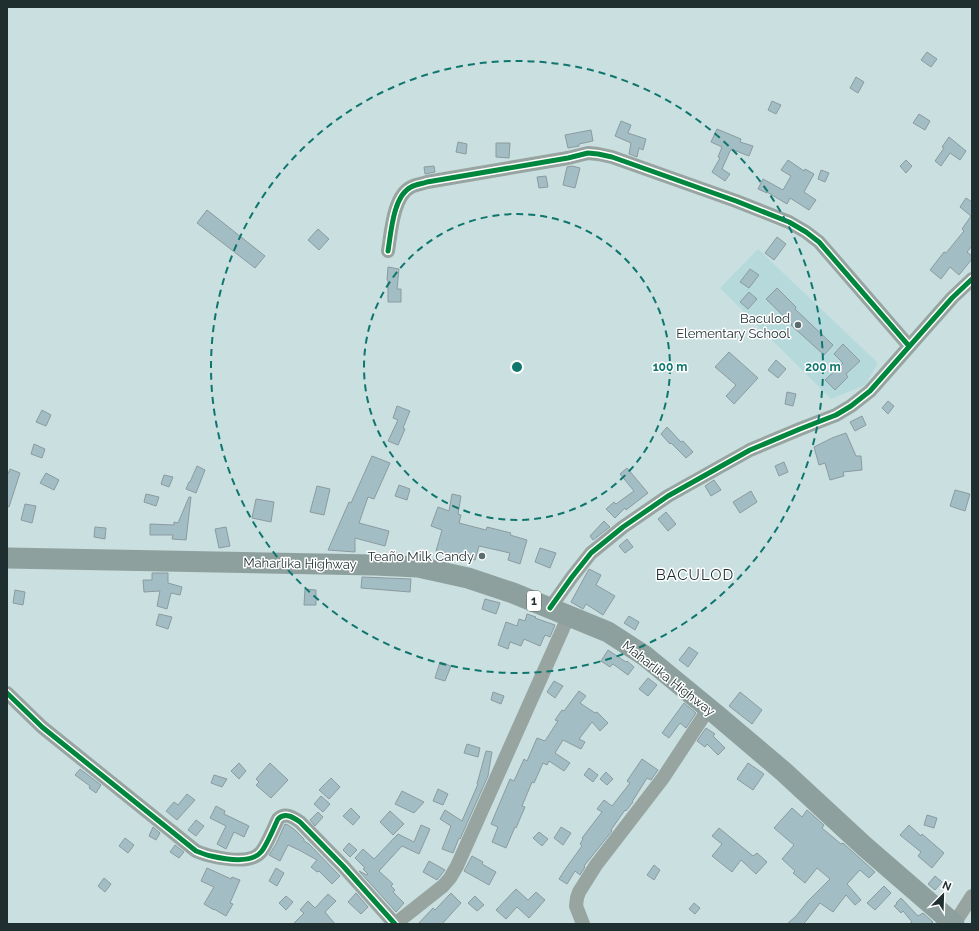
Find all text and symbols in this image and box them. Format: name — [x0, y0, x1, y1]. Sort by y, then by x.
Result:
place label: Baculod Elementary School — [676, 311, 790, 341]
marker: Baculod Elementary School — [793, 320, 803, 330]
centre of rings — [510, 360, 524, 374]
text: 100 m — [653, 360, 687, 374]
text: 200 m — [805, 360, 841, 374]
place label: Teaño Milk Candy — [367, 549, 474, 564]
marker: Teaño Milk Candy — [477, 551, 487, 561]
street label: Maharlika Highway — [243, 555, 357, 572]
district label: BACULOD — [656, 566, 734, 584]
road number: 1 — [527, 591, 541, 611]
street label: Maharlika Highway — [619, 638, 718, 719]
north arrow — [923, 875, 963, 915]
text: N — [940, 879, 953, 894]

